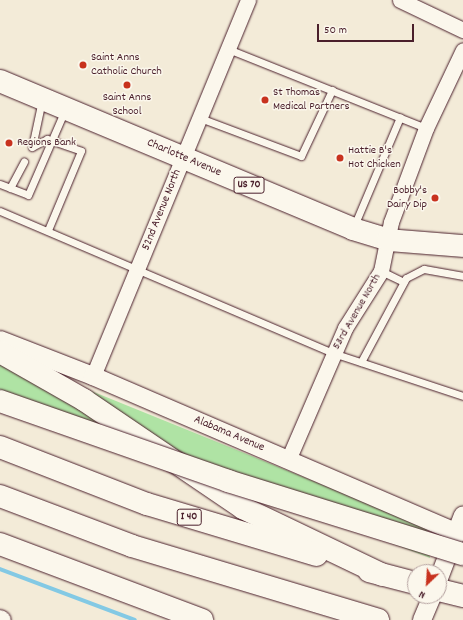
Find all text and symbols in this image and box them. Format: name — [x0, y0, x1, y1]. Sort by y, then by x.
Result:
scale bar — [319, 16, 416, 42]
text: 50 m — [324, 22, 347, 39]
place label: Saint Anns Catholic Church — [91, 51, 162, 79]
marker: Saint Anns Catholic Church — [78, 60, 88, 70]
marker: Saint Anns School — [122, 80, 132, 90]
place label: St Thomas Medical Partners — [273, 86, 349, 114]
place label: Saint Anns School — [103, 91, 151, 119]
marker: St Thomas Medical Partners — [260, 95, 270, 105]
place label: Regions Bank — [17, 136, 76, 150]
street label: Charlotte Avenue — [145, 136, 223, 180]
marker: Regions Bank — [4, 138, 14, 148]
place label: Hattie B's Hot Chicken — [348, 144, 401, 172]
marker: Hattie B's Hot Chicken — [335, 153, 345, 163]
street label: 52nd Avenue North — [139, 167, 185, 253]
road number: US 70 — [233, 176, 265, 194]
place label: Bobby's Dairy Dip — [387, 184, 427, 212]
marker: Bobby's Dairy Dip — [430, 193, 440, 203]
street label: 53rd Avenue North — [330, 272, 384, 352]
street label: Alabama Avenue — [192, 413, 266, 455]
road number: I 40 — [176, 508, 202, 526]
north arrow — [407, 564, 447, 604]
text: N — [417, 586, 428, 602]

